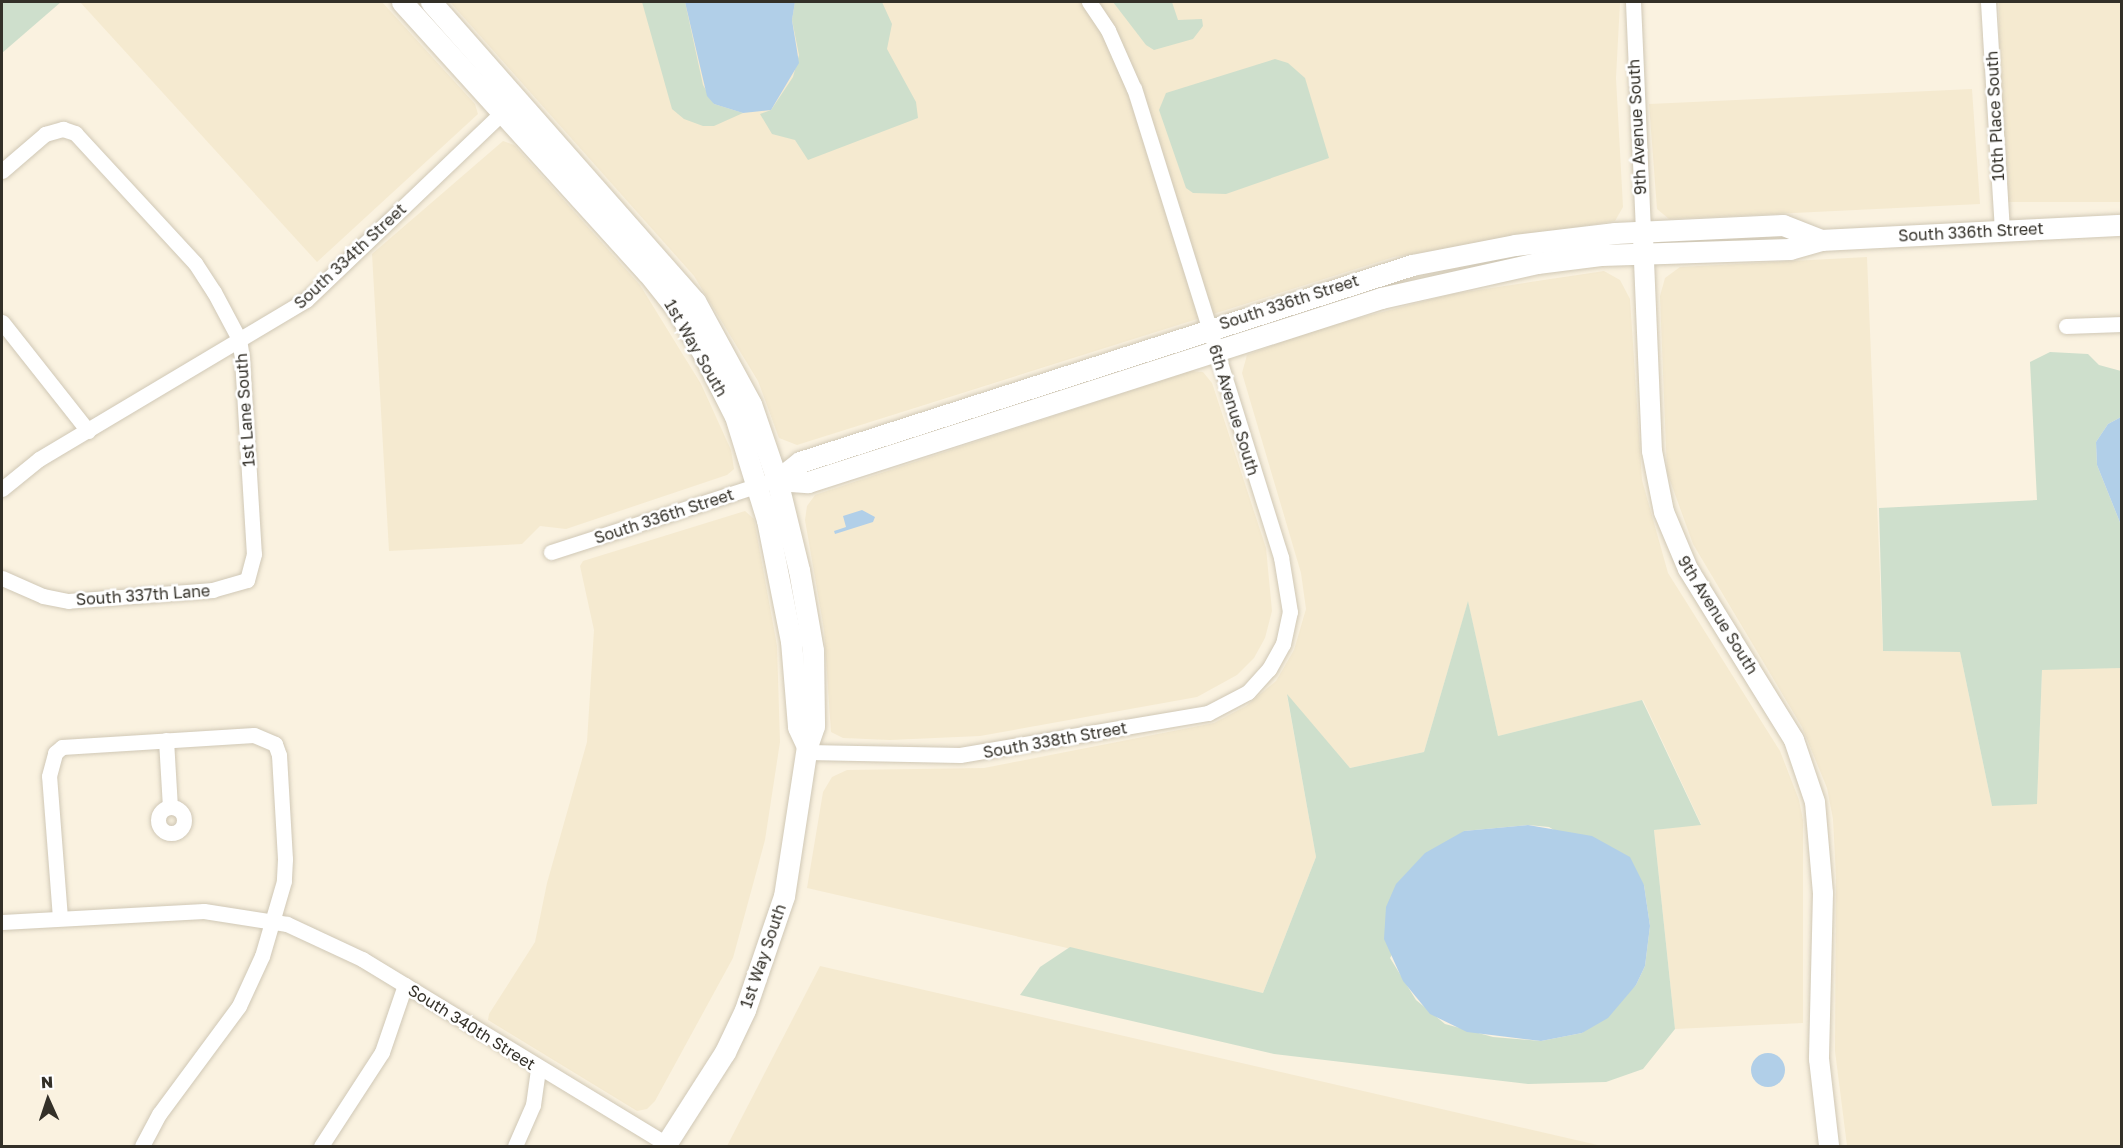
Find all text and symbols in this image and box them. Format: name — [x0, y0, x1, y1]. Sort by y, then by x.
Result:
street label: 10th Place South — [1982, 50, 2008, 182]
street label: 9th Avenue South — [1624, 59, 1650, 195]
street label: South 334th Street — [290, 199, 410, 313]
street label: South 336th Street — [1898, 219, 2044, 245]
street label: South 336th Street — [1217, 270, 1361, 334]
street label: 1st Way South — [660, 296, 732, 400]
street label: 6th Avenue South — [1205, 342, 1263, 478]
street label: 1st Lane South — [231, 353, 259, 467]
street label: South 336th Street — [592, 484, 736, 548]
street label: 9th Avenue South — [1674, 552, 1762, 678]
street label: South 337th Lane — [75, 581, 211, 609]
street label: South 338th Street — [982, 718, 1128, 762]
street label: 1st Way South — [736, 901, 790, 1011]
street label: South 340th Street — [405, 980, 539, 1074]
north arrow — [18, 1070, 78, 1130]
text: N — [40, 1072, 54, 1092]

